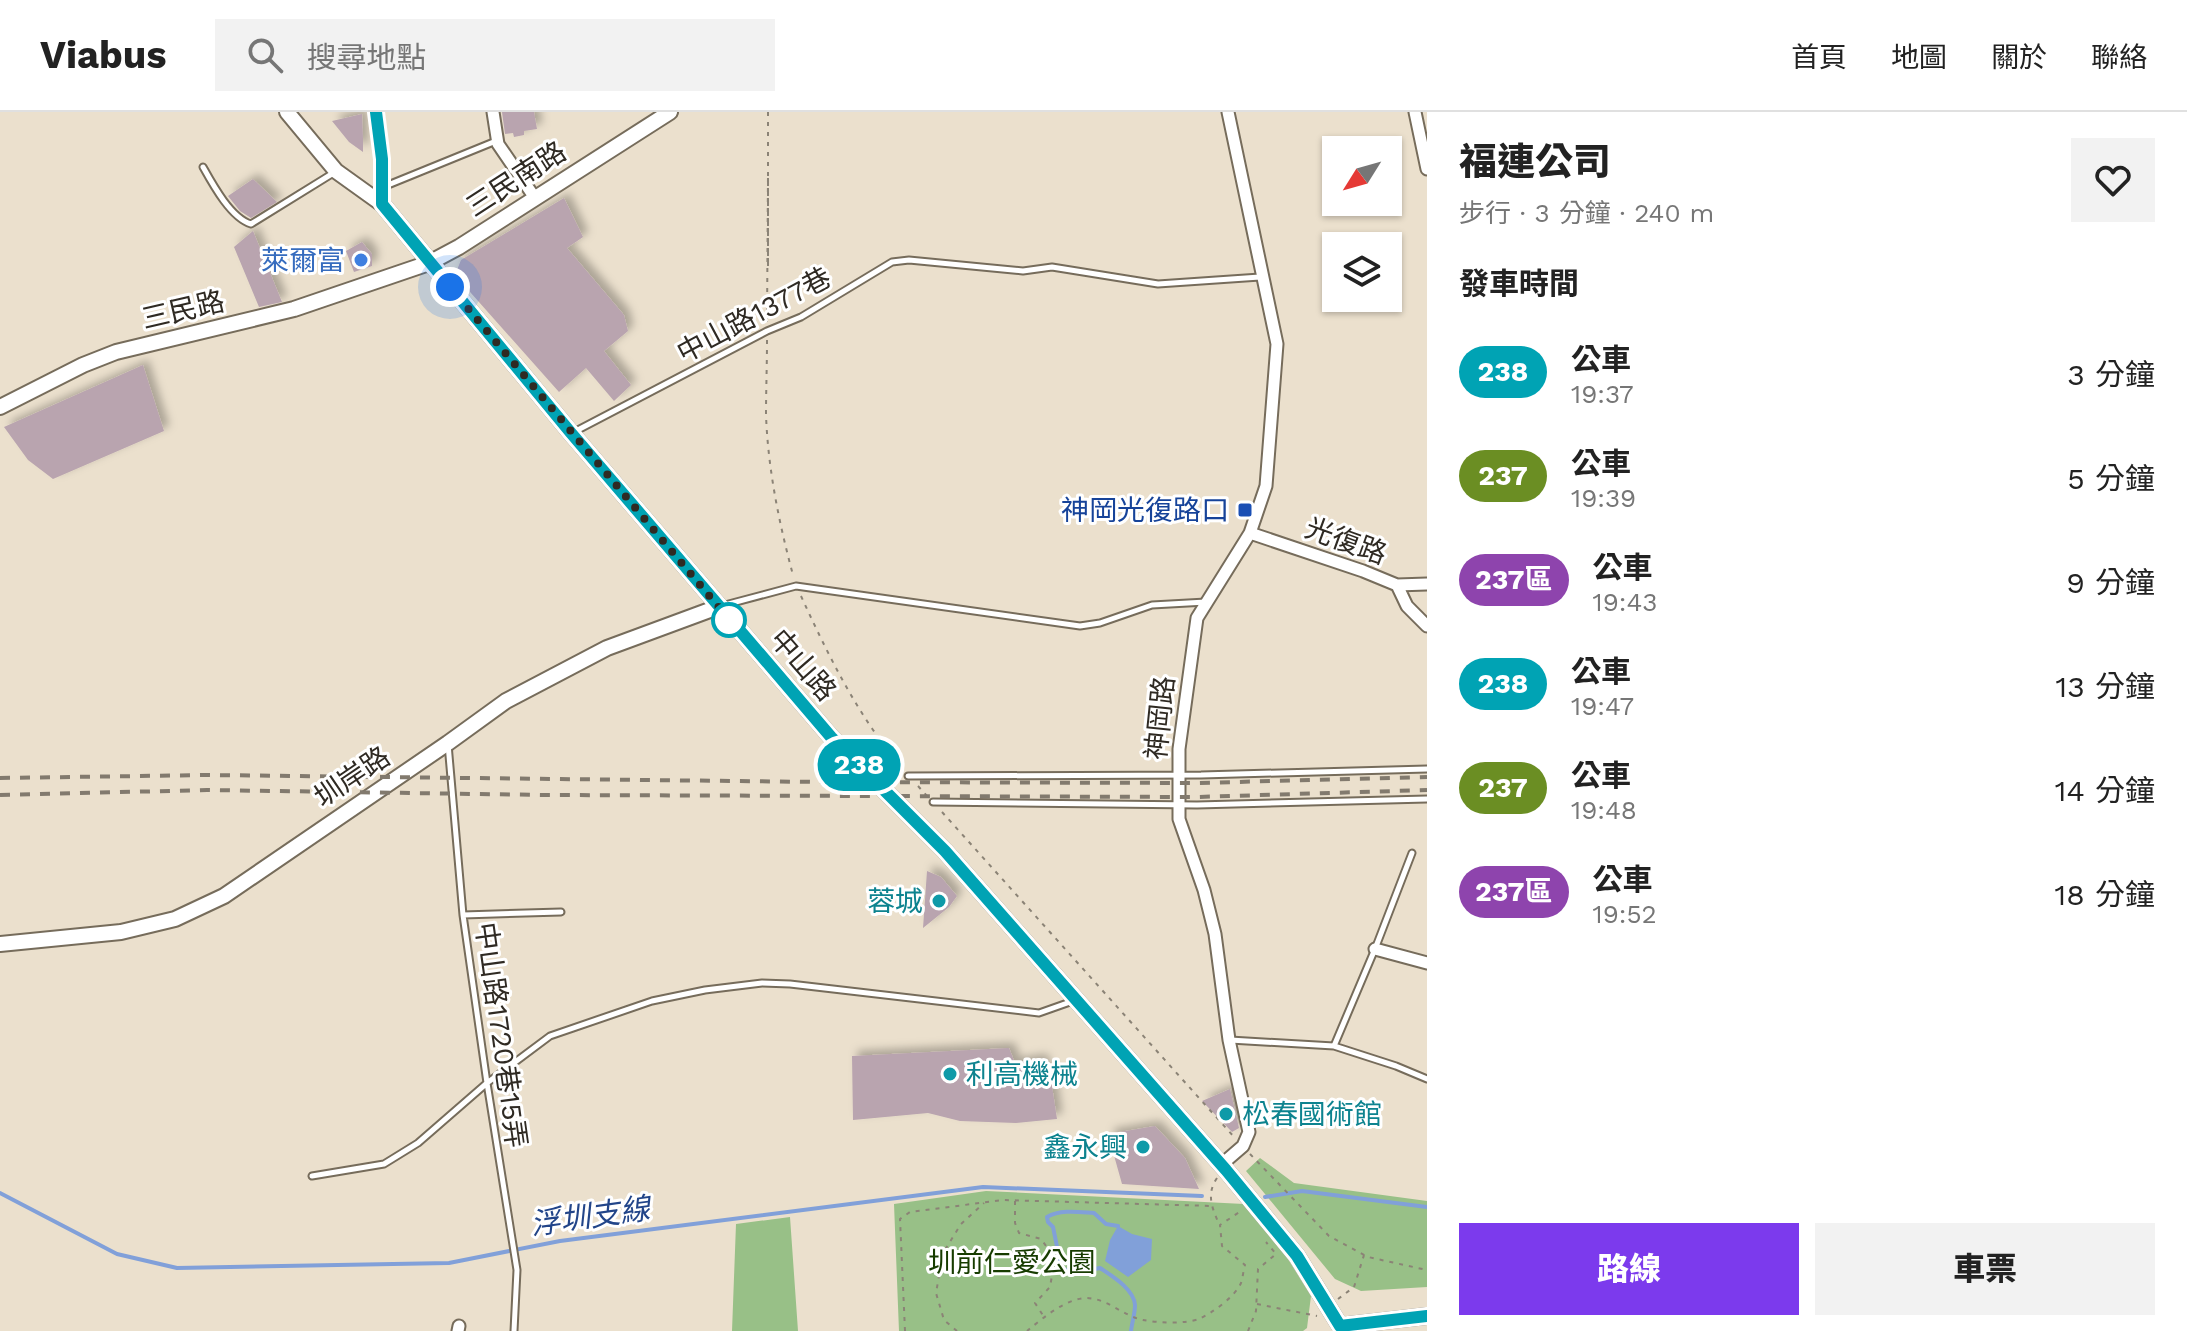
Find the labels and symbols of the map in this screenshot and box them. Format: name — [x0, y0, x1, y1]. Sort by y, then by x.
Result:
street label: 三民南路 — [460, 135, 572, 223]
north arrow — [1322, 136, 1402, 216]
place label: 萊爾富 — [261, 244, 345, 277]
marker: 萊爾富 — [352, 251, 370, 269]
street label: 中山路1377巷 — [671, 261, 837, 369]
your location — [430, 267, 470, 307]
street label: 三民路 — [138, 284, 228, 336]
place label: 神岡光復路口 — [1061, 494, 1229, 527]
marker: 神岡光復路口 — [1236, 501, 1254, 519]
street label: 光復路 — [1301, 511, 1391, 571]
unlabelled marker — [712, 603, 746, 637]
street label: 中山路 — [763, 622, 843, 708]
street label: 神岡路 — [1139, 674, 1181, 762]
line badge: 238 — [813, 739, 905, 791]
street label: 圳岸路 — [308, 740, 396, 814]
place label: 蓉城 — [867, 885, 923, 918]
marker: 蓉城 — [930, 892, 948, 910]
street label: 中山路1720巷15弄 — [469, 920, 533, 1150]
place label: 利高機械 — [966, 1058, 1078, 1091]
marker: 利高機械 — [941, 1065, 959, 1083]
place label: 松春國術館 — [1242, 1098, 1382, 1131]
marker: 松春國術館 — [1217, 1105, 1235, 1123]
place label: 鑫永興 — [1043, 1131, 1127, 1164]
marker: 鑫永興 — [1134, 1138, 1152, 1156]
water label: 浮圳支線 — [528, 1190, 655, 1242]
park label: 圳前仁愛公園 — [928, 1246, 1096, 1279]

